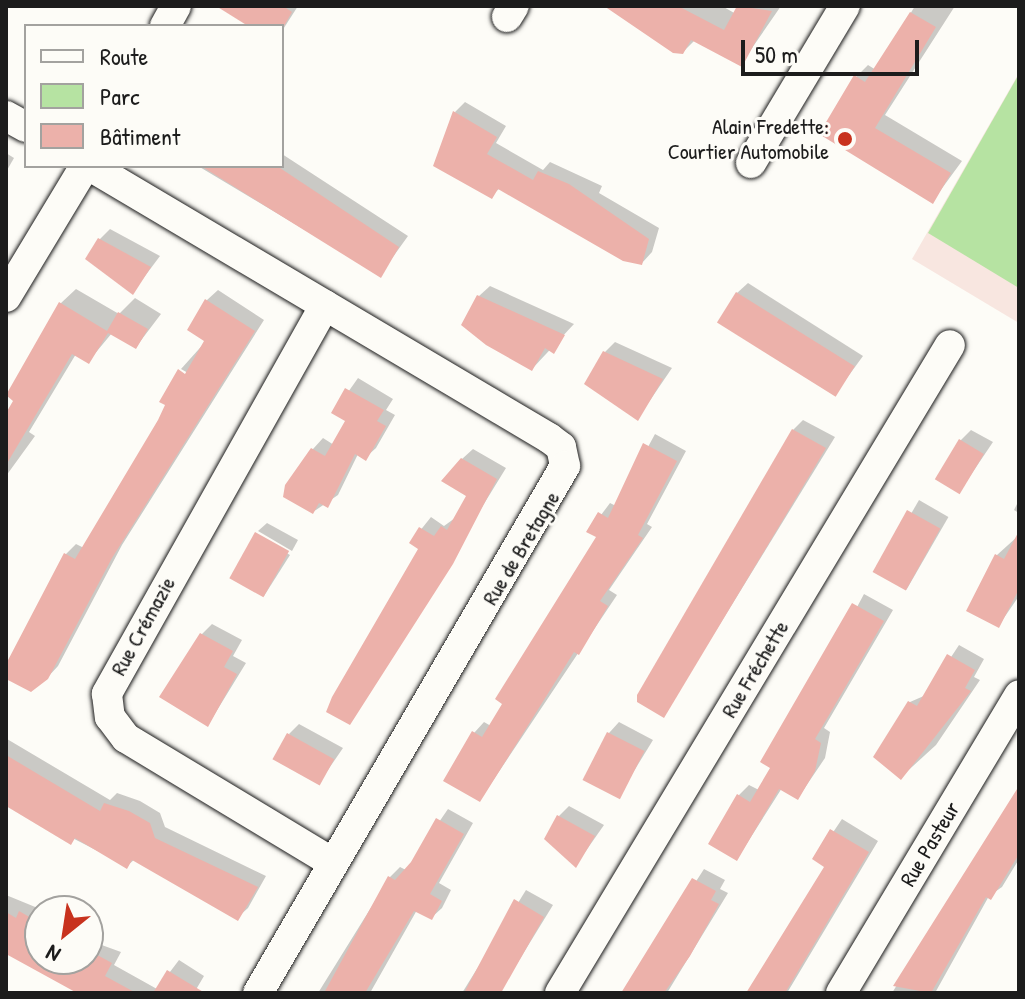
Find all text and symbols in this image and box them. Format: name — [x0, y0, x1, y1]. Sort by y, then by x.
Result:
legend — [24, 24, 284, 168]
scale bar — [745, 24, 923, 74]
text: 50 m — [755, 38, 798, 70]
text: Route — [100, 40, 148, 72]
text: Parc — [100, 80, 140, 112]
place label: Alain Fredette: Courtier Automobile — [668, 113, 829, 164]
text: Bâtiment — [100, 120, 180, 152]
marker: Alain Fredette: Courtier Automobile — [836, 130, 854, 148]
street label: Rue de Bretagne — [477, 486, 565, 610]
street label: Rue Crémazie — [105, 572, 181, 680]
street label: Rue Fréchette — [716, 616, 794, 722]
street label: Rue Pasteur — [895, 797, 965, 891]
north arrow — [24, 895, 104, 975]
text: N — [40, 938, 66, 970]

